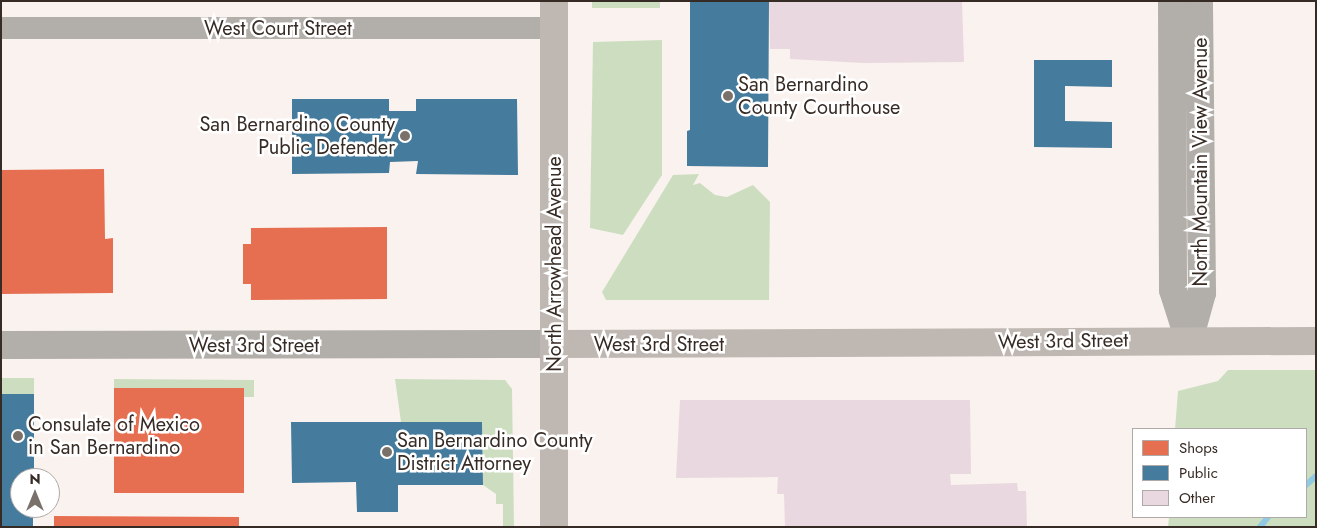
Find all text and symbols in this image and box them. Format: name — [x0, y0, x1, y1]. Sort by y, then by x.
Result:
street label: West Court Street — [204, 16, 352, 40]
street label: North Mountain View Avenue — [1188, 37, 1212, 287]
place label: San Bernardino County Courthouse — [738, 72, 900, 119]
marker: San Bernardino County Courthouse — [722, 90, 734, 102]
place label: San Bernardino County Public Defender — [199, 112, 395, 159]
marker: San Bernardino County Public Defender — [399, 130, 411, 142]
street label: North Arrowhead Avenue — [542, 156, 566, 372]
street label: West 3rd Street — [998, 328, 1128, 354]
street label: West 3rd Street — [594, 332, 724, 356]
street label: West 3rd Street — [189, 333, 319, 357]
place label: Consulate of Mexico in San Bernardino — [28, 412, 200, 459]
legend — [1132, 428, 1307, 518]
place label: San Bernardino County District Attorney — [397, 429, 593, 476]
marker: Consulate of Mexico in San Bernardino — [12, 430, 24, 442]
text: Shops — [1179, 437, 1218, 459]
marker: San Bernardino County District Attorney — [381, 446, 393, 458]
text: Public — [1179, 462, 1218, 484]
north arrow — [10, 468, 60, 518]
text: N — [29, 469, 41, 489]
text: Other — [1179, 487, 1215, 509]

